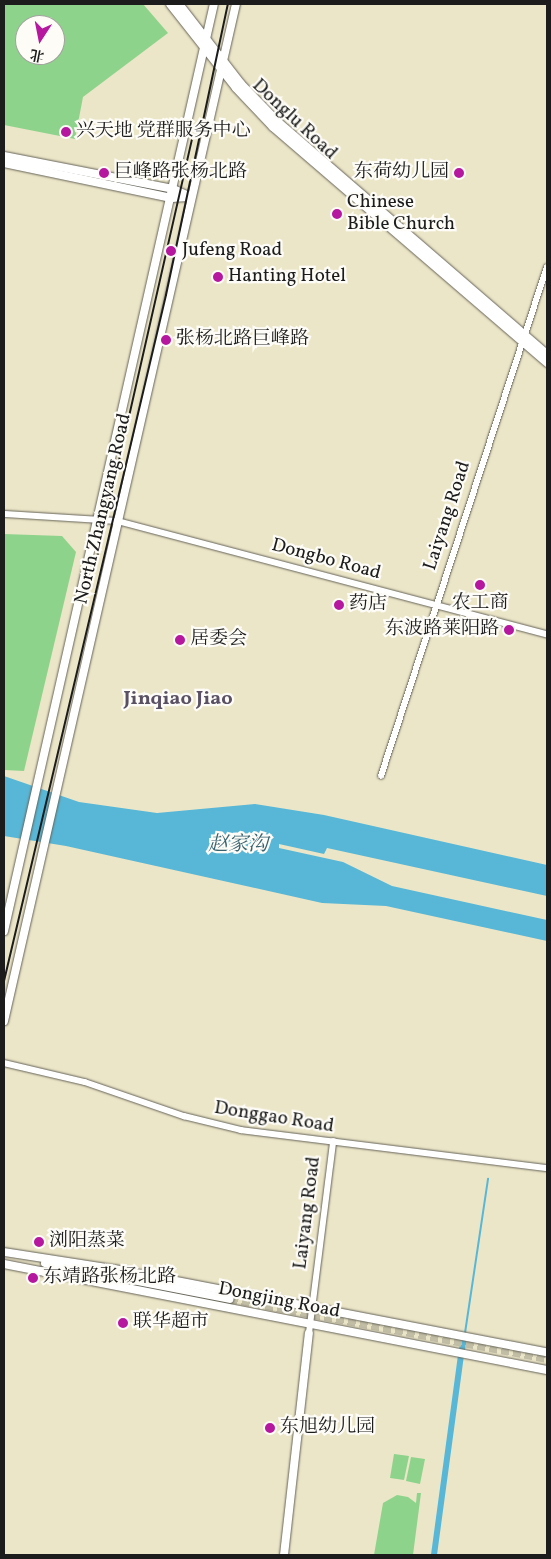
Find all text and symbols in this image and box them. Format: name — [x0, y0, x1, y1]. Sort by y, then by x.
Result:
north arrow — [15, 15, 65, 65]
text: 北 — [29, 44, 46, 65]
street label: Donglu Road — [247, 75, 341, 165]
place label: 兴天地 党群服务中心 — [76, 121, 251, 143]
marker: 兴天地 党群服务中心 — [60, 126, 72, 138]
place label: 巨峰路张杨北路 — [114, 162, 247, 184]
place label: 东荷幼儿园 — [354, 162, 449, 184]
marker: 巨峰路张杨北路 — [98, 167, 110, 179]
marker: 东荷幼儿园 — [453, 167, 465, 179]
place label: Chinese Bible Church — [347, 192, 455, 236]
marker: Chinese Bible Church — [331, 208, 343, 220]
place label: Jufeng Road — [182, 240, 282, 262]
marker: Jufeng Road — [164, 244, 178, 258]
place label: Hanting Hotel — [228, 266, 346, 288]
marker: Hanting Hotel — [212, 271, 224, 283]
place label: 张杨北路巨峰路 — [176, 329, 309, 351]
marker: 张杨北路巨峰路 — [160, 334, 172, 346]
street label: North Zhangyang Road — [71, 411, 137, 607]
street label: Laiyang Road — [420, 459, 476, 573]
street label: Dongbo Road — [269, 534, 383, 586]
marker: 农工商 — [474, 579, 486, 591]
place label: 农工商 — [452, 593, 508, 615]
place label: 药店 — [349, 594, 387, 616]
marker: 药店 — [333, 599, 345, 611]
place label: 东波路莱阳路 — [385, 619, 499, 641]
marker: 东波路莱阳路 — [503, 624, 515, 636]
place label: 居委会 — [190, 629, 247, 651]
marker: 居委会 — [174, 634, 186, 646]
district label: Jinqiao Jiao — [123, 687, 233, 711]
water label: 赵家沟 — [208, 833, 268, 857]
street label: Donggao Road — [212, 1097, 336, 1139]
street label: Laiyang Road — [290, 1155, 326, 1271]
place label: 浏阳蒸菜 — [49, 1231, 125, 1253]
marker: 浏阳蒸菜 — [33, 1236, 45, 1248]
place label: 东靖路张杨北路 — [43, 1267, 176, 1289]
marker: 东靖路张杨北路 — [27, 1272, 39, 1284]
street label: Dongjing Road — [216, 1278, 342, 1324]
place label: 联华超市 — [133, 1312, 209, 1334]
marker: 联华超市 — [117, 1317, 129, 1329]
place label: 东旭幼儿园 — [280, 1417, 375, 1439]
marker: 东旭幼儿园 — [264, 1422, 276, 1434]

